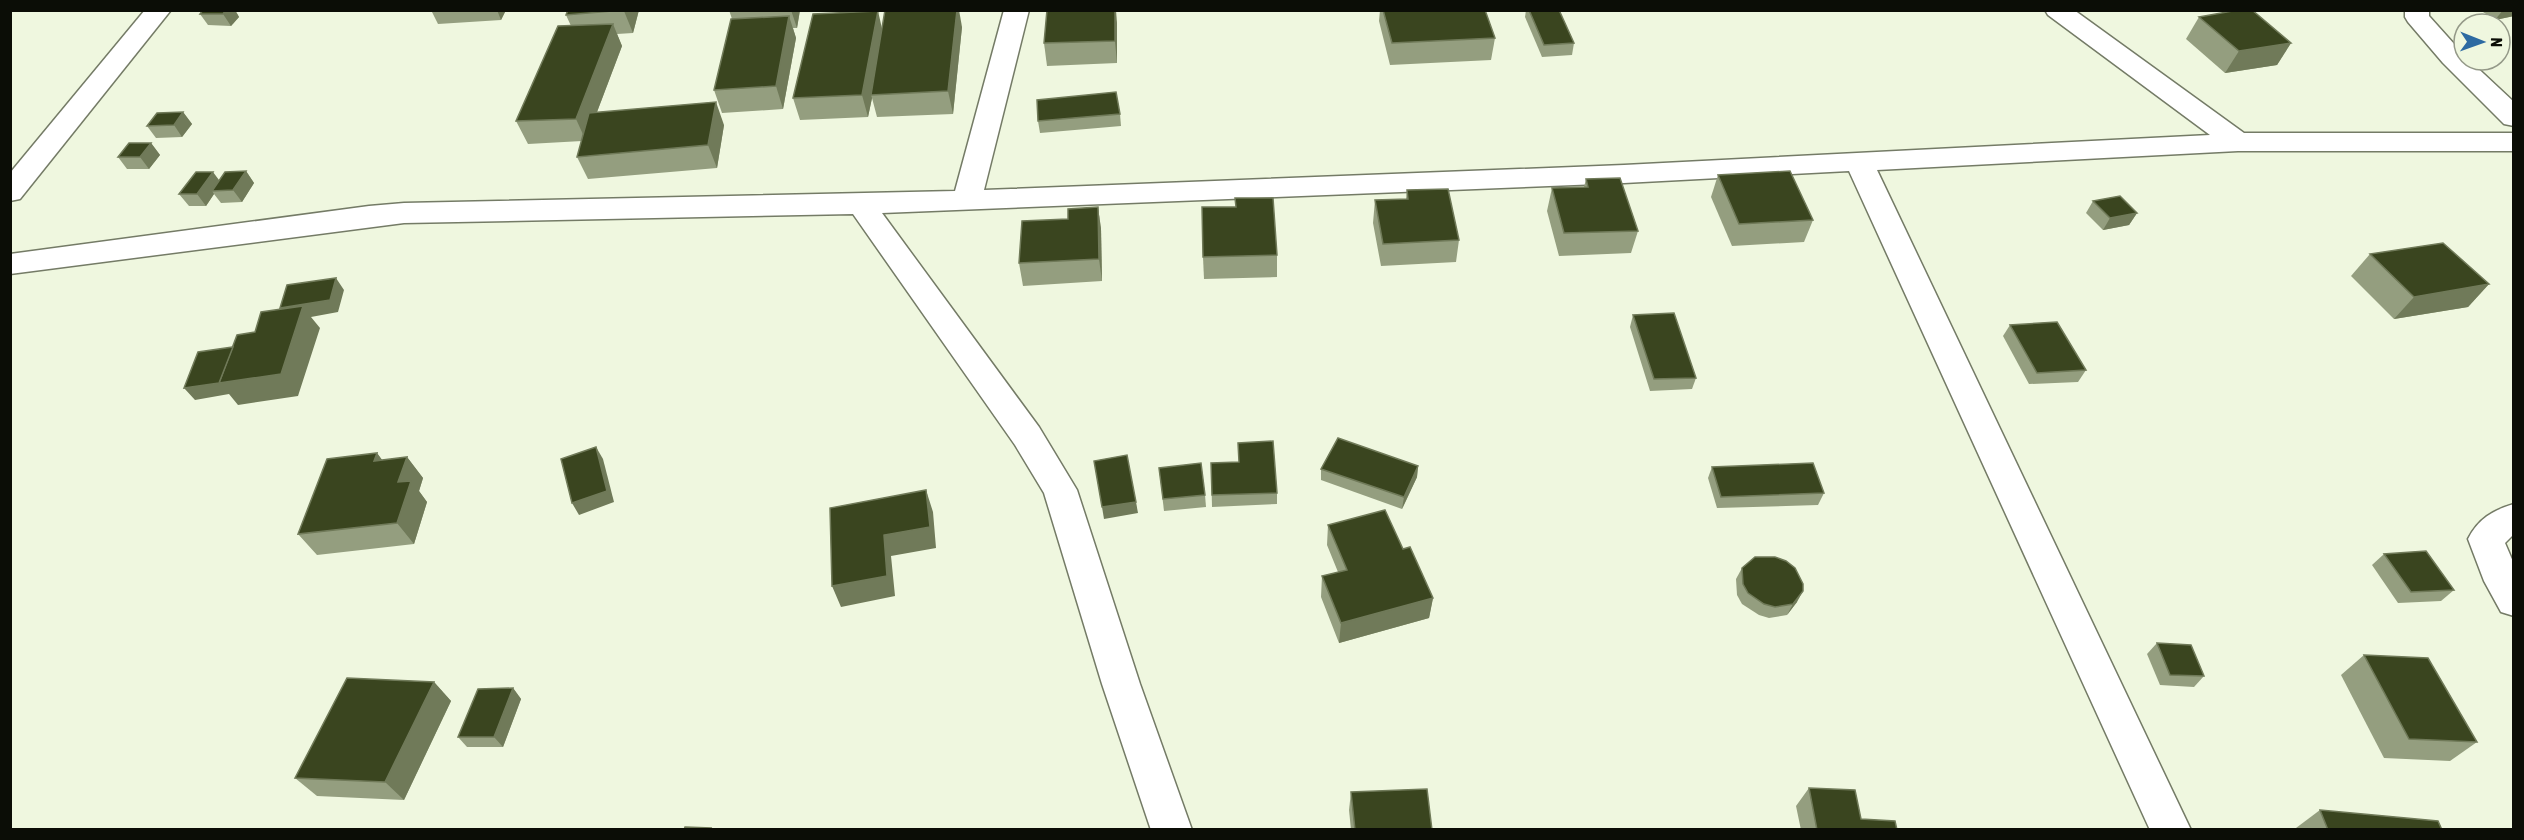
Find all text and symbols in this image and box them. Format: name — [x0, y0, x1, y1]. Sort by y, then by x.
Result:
north arrow — [2452, 12, 2512, 72]
text: N — [2488, 37, 2506, 47]

